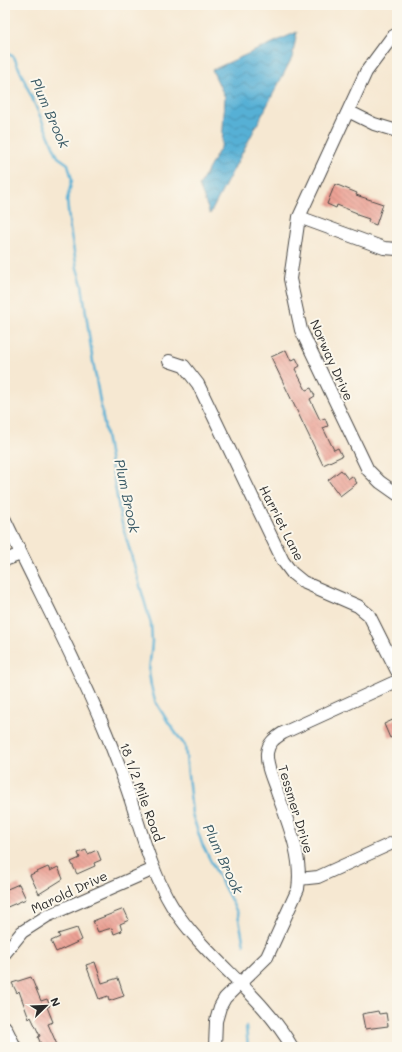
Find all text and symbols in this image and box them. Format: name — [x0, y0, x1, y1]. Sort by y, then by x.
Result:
water label: Plum Brook — [27, 75, 75, 151]
street label: Norway Drive — [307, 316, 358, 403]
water label: Plum Brook — [110, 457, 145, 535]
street label: Harriet Lane — [256, 482, 309, 563]
street label: 18 1/2 Mile Road — [117, 740, 168, 844]
street label: Tessmer Drive — [275, 763, 318, 855]
water label: Plum Brook — [199, 821, 248, 897]
street label: Marold Drive — [28, 866, 110, 917]
north arrow — [26, 986, 66, 1026]
text: N — [47, 995, 64, 1009]

